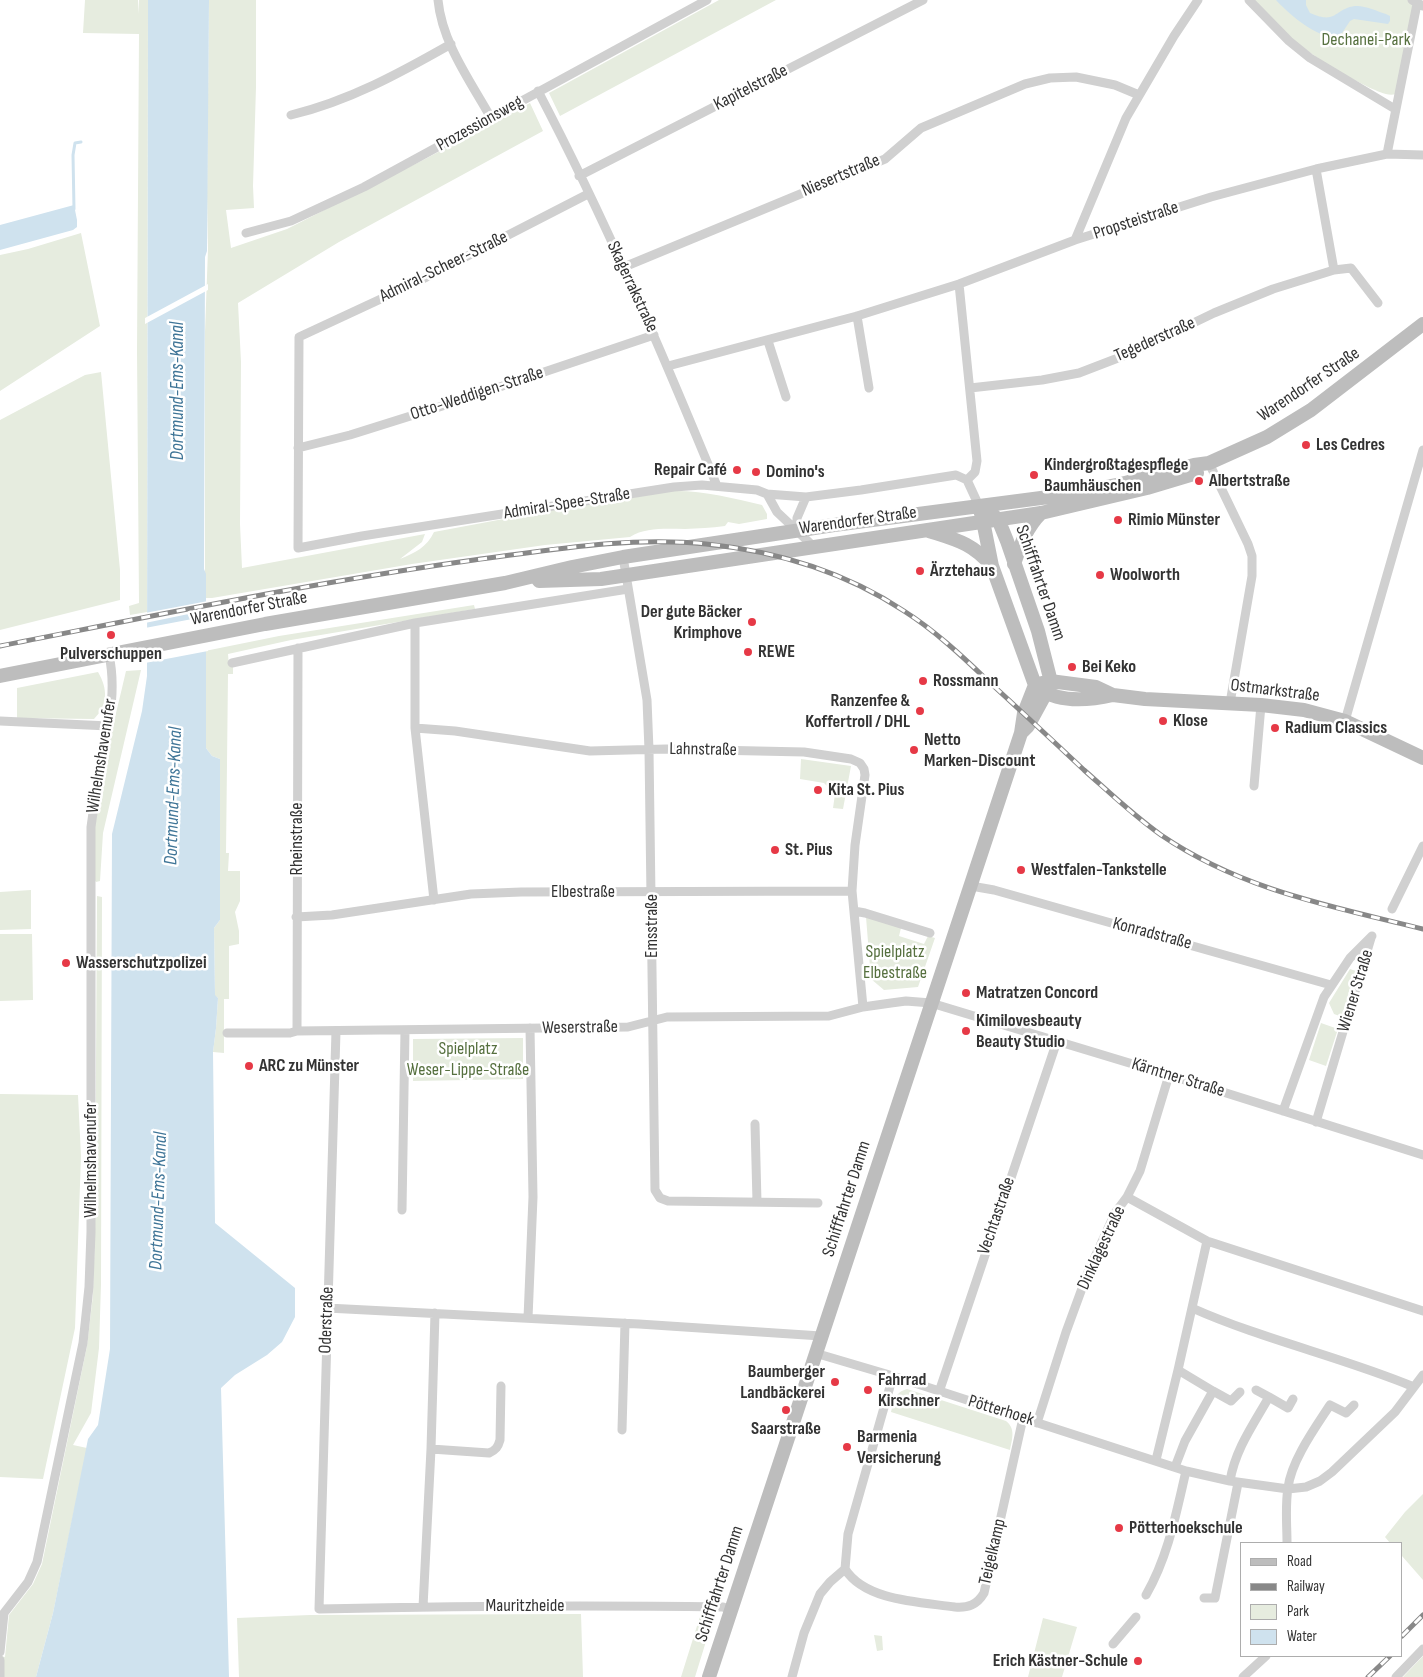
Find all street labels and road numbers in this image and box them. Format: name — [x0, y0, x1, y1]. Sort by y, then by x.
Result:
street label: Kapitelstraße — [710, 60, 792, 116]
street label: Prozessionsweg — [433, 91, 527, 157]
street label: Niesertstraße — [799, 150, 883, 202]
street label: Propsteistraße — [1091, 197, 1181, 245]
street label: Admiral-Scheer-Straße — [376, 227, 512, 307]
street label: Skagerrakstraße — [602, 238, 662, 336]
street label: Tegederstraße — [1111, 313, 1199, 367]
street label: Warendorfer Straße — [1254, 343, 1364, 427]
street label: Otto-Weddigen-Straße — [408, 362, 546, 426]
street label: Admiral-Spee-Straße — [502, 483, 632, 525]
street label: Warendorfer Straße — [798, 502, 918, 540]
street label: Schifffahrter Damm — [1010, 522, 1070, 644]
street label: Warendorfer Straße — [189, 587, 309, 631]
street label: Ostmarkstraße — [1229, 675, 1321, 707]
street label: Wilhelmshavenufer — [82, 697, 122, 815]
street label: Lahnstraße — [669, 739, 737, 761]
street label: Rheinstraße — [286, 803, 308, 875]
street label: Elbestraße — [551, 881, 615, 903]
street label: Emsstraße — [641, 894, 663, 958]
street label: Konradstraße — [1110, 913, 1194, 955]
street label: Wiener Straße — [1333, 947, 1379, 1035]
street label: Weserstraße — [542, 1017, 618, 1039]
street label: Kärntner Straße — [1129, 1054, 1227, 1102]
street label: Wilhelmshavenufer — [80, 1102, 102, 1218]
street label: Schifffahrter Damm — [818, 1138, 876, 1260]
street label: Vechtastraße — [974, 1174, 1020, 1258]
street label: Dinklagestraße — [1073, 1203, 1131, 1293]
street label: Oderstraße — [315, 1286, 339, 1354]
street label: Pötterhoek — [966, 1391, 1036, 1431]
street label: Teigelkamp — [975, 1517, 1011, 1587]
street label: Schifffahrter Damm — [691, 1523, 749, 1645]
street label: Mauritzheide — [486, 1595, 564, 1617]

